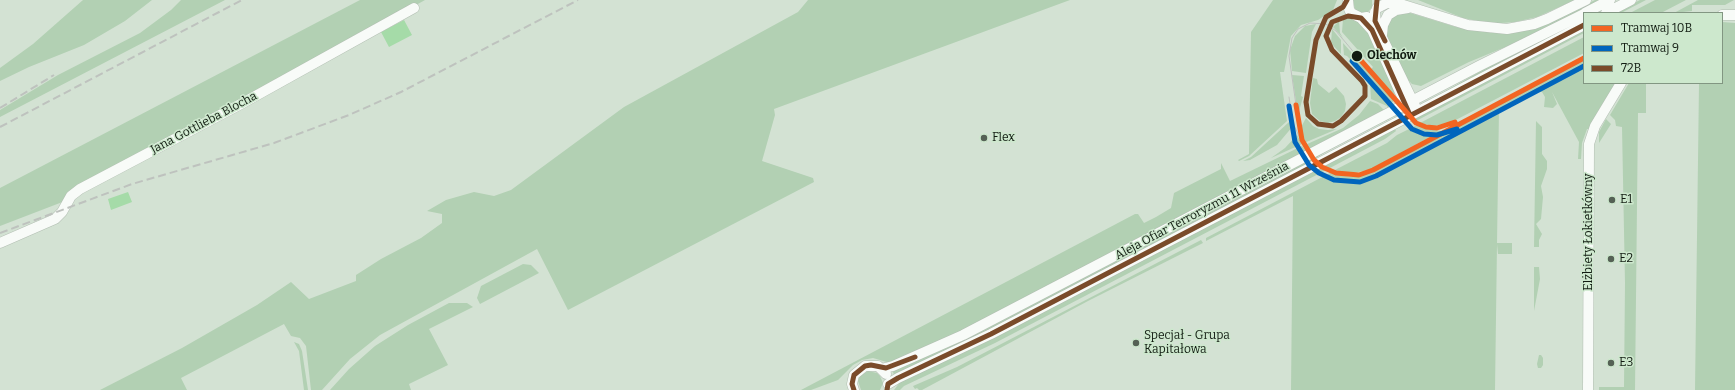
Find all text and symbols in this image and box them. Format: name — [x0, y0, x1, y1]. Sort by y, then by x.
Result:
legend — [1583, 12, 1723, 84]
text: Tramwaj 10B — [1621, 21, 1692, 35]
text: Tramwaj 9 — [1621, 41, 1679, 55]
marker: Olechów — [1350, 49, 1364, 63]
place label: Olechów — [1367, 49, 1417, 63]
text: 72B — [1621, 61, 1641, 75]
street label: Jana Gottlieba Blocha — [148, 89, 260, 157]
place label: Flex — [992, 131, 1015, 145]
marker: Flex — [979, 133, 989, 143]
street label: Aleja Ofiar Terroryzmu 11 Września — [1113, 159, 1291, 263]
street label: Elżbiety Łokietkówny — [1582, 173, 1596, 291]
place label: E1 — [1620, 193, 1632, 207]
marker: E1 — [1607, 195, 1617, 205]
place label: E2 — [1619, 252, 1633, 266]
marker: E2 — [1606, 254, 1616, 264]
place label: Specjał - Grupa Kapitałowa — [1144, 329, 1230, 357]
marker: Specjał - Grupa Kapitałowa — [1131, 338, 1141, 348]
place label: E3 — [1619, 356, 1633, 370]
marker: E3 — [1606, 358, 1616, 368]

